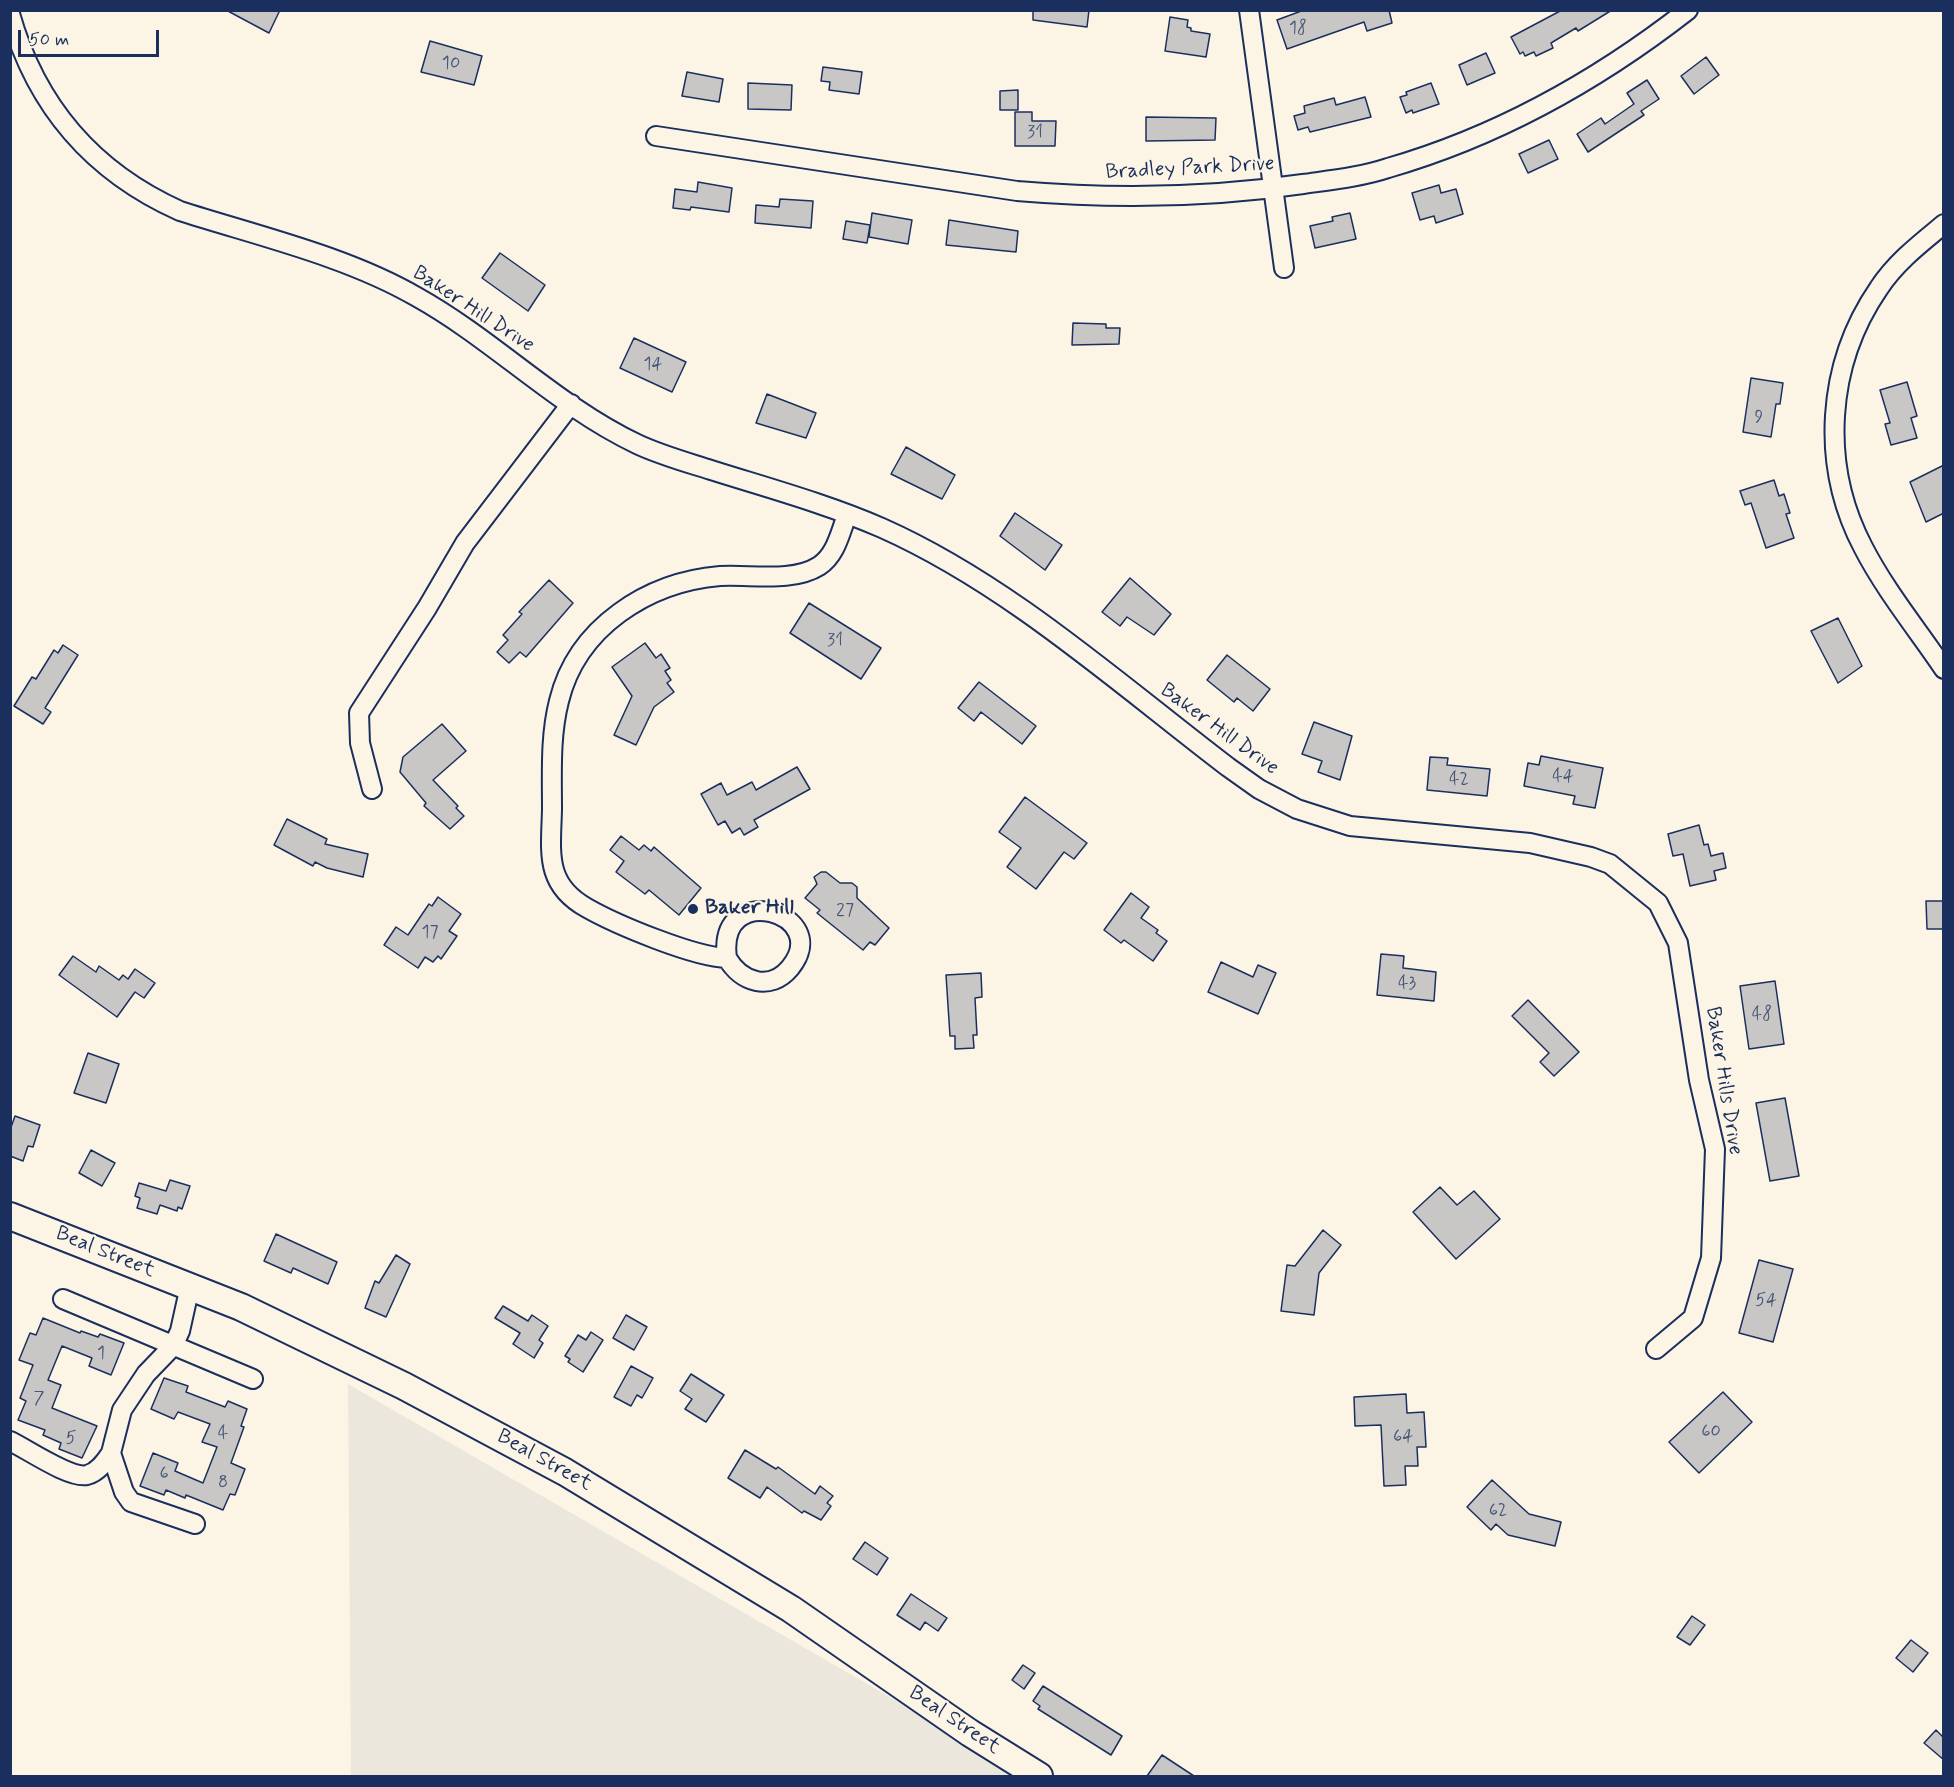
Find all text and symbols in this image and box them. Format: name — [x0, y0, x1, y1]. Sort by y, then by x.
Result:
scale bar — [21, 18, 162, 56]
house number: 18 — [1289, 18, 1307, 40]
text: 50 m — [29, 28, 69, 52]
house number: 10 — [442, 53, 460, 75]
house number: 31 — [1027, 122, 1043, 144]
street label: Bradley Park Drive — [1105, 152, 1275, 186]
street label: Baker Hill Drive — [407, 261, 539, 359]
house number: 14 — [644, 354, 662, 376]
house number: 9 — [1755, 407, 1763, 429]
house number: 31 — [827, 630, 843, 652]
street label: Baker Hill Drive — [1155, 679, 1283, 781]
house number: 44 — [1552, 766, 1574, 788]
house number: 42 — [1449, 769, 1469, 791]
place label: Baker Hill — [705, 896, 794, 922]
house number: 27 — [836, 900, 854, 922]
marker: Baker Hill — [686, 902, 700, 916]
house number: 17 — [421, 922, 439, 944]
house number: 43 — [1398, 973, 1416, 995]
house number: 48 — [1752, 1004, 1772, 1026]
street label: Baker Hills Drive — [1699, 1005, 1747, 1157]
street label: Beal Street — [52, 1222, 158, 1284]
house number: 54 — [1755, 1290, 1777, 1312]
house number: 1 — [97, 1343, 105, 1365]
house number: 7 — [34, 1388, 44, 1410]
house number: 60 — [1701, 1421, 1721, 1443]
house number: 4 — [218, 1423, 228, 1445]
street label: Beal Street — [492, 1425, 596, 1497]
house number: 64 — [1393, 1426, 1413, 1448]
house number: 5 — [66, 1428, 76, 1450]
house number: 6 — [159, 1463, 169, 1485]
house number: 8 — [218, 1472, 228, 1494]
house number: 62 — [1489, 1500, 1507, 1522]
street label: Beal Street — [904, 1681, 1004, 1761]

